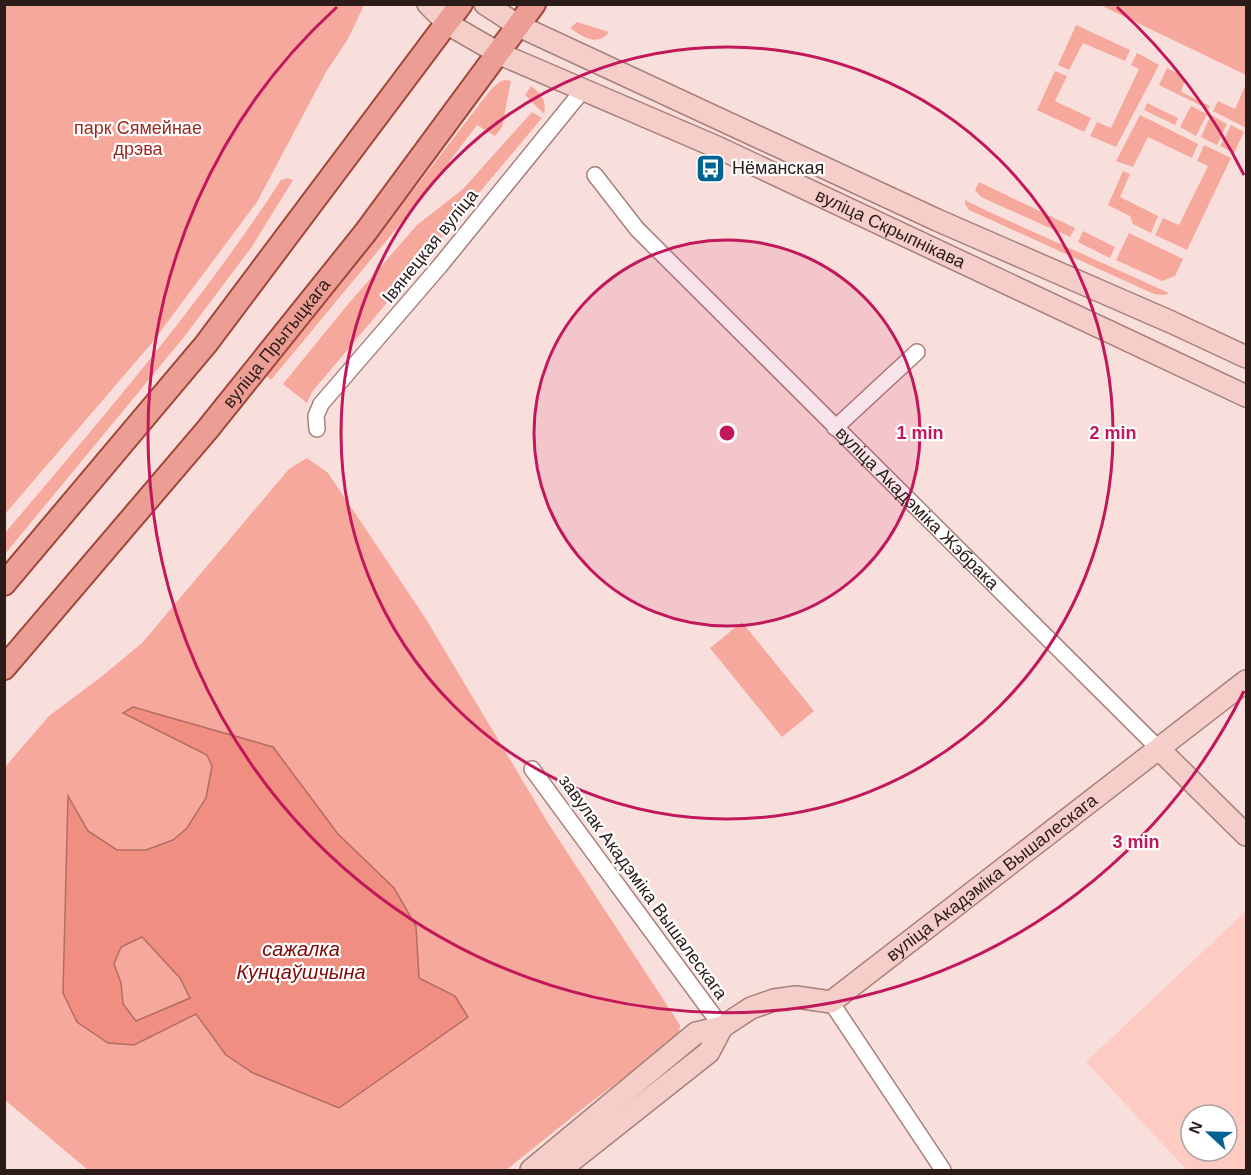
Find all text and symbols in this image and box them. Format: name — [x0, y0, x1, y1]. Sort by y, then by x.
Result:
park label: парк Сямейнае дрэва — [74, 118, 202, 159]
bus stop icon: Нёманская — [695, 152, 727, 184]
place label: Нёманская — [732, 158, 824, 178]
street label: Івянецкая вуліца — [378, 185, 482, 307]
street label: вуліца Скрыпнікава — [812, 185, 969, 273]
street label: вуліца Прытыцкага — [219, 274, 335, 412]
centre of rings — [717, 423, 737, 443]
street label: вуліца Акадэміка Жэбрака — [832, 423, 1004, 594]
text: 1 min — [896, 423, 944, 443]
text: 2 min — [1089, 423, 1137, 443]
street label: завулак Акадэміка Вышалескага — [555, 771, 732, 1004]
street label: вуліца Акадэміка Вышалескага — [882, 789, 1102, 965]
text: 3 min — [1112, 832, 1160, 852]
water label: сажалка Кунцаўшчына — [236, 938, 366, 983]
north arrow — [1179, 1103, 1239, 1163]
text: N — [1186, 1119, 1206, 1136]

